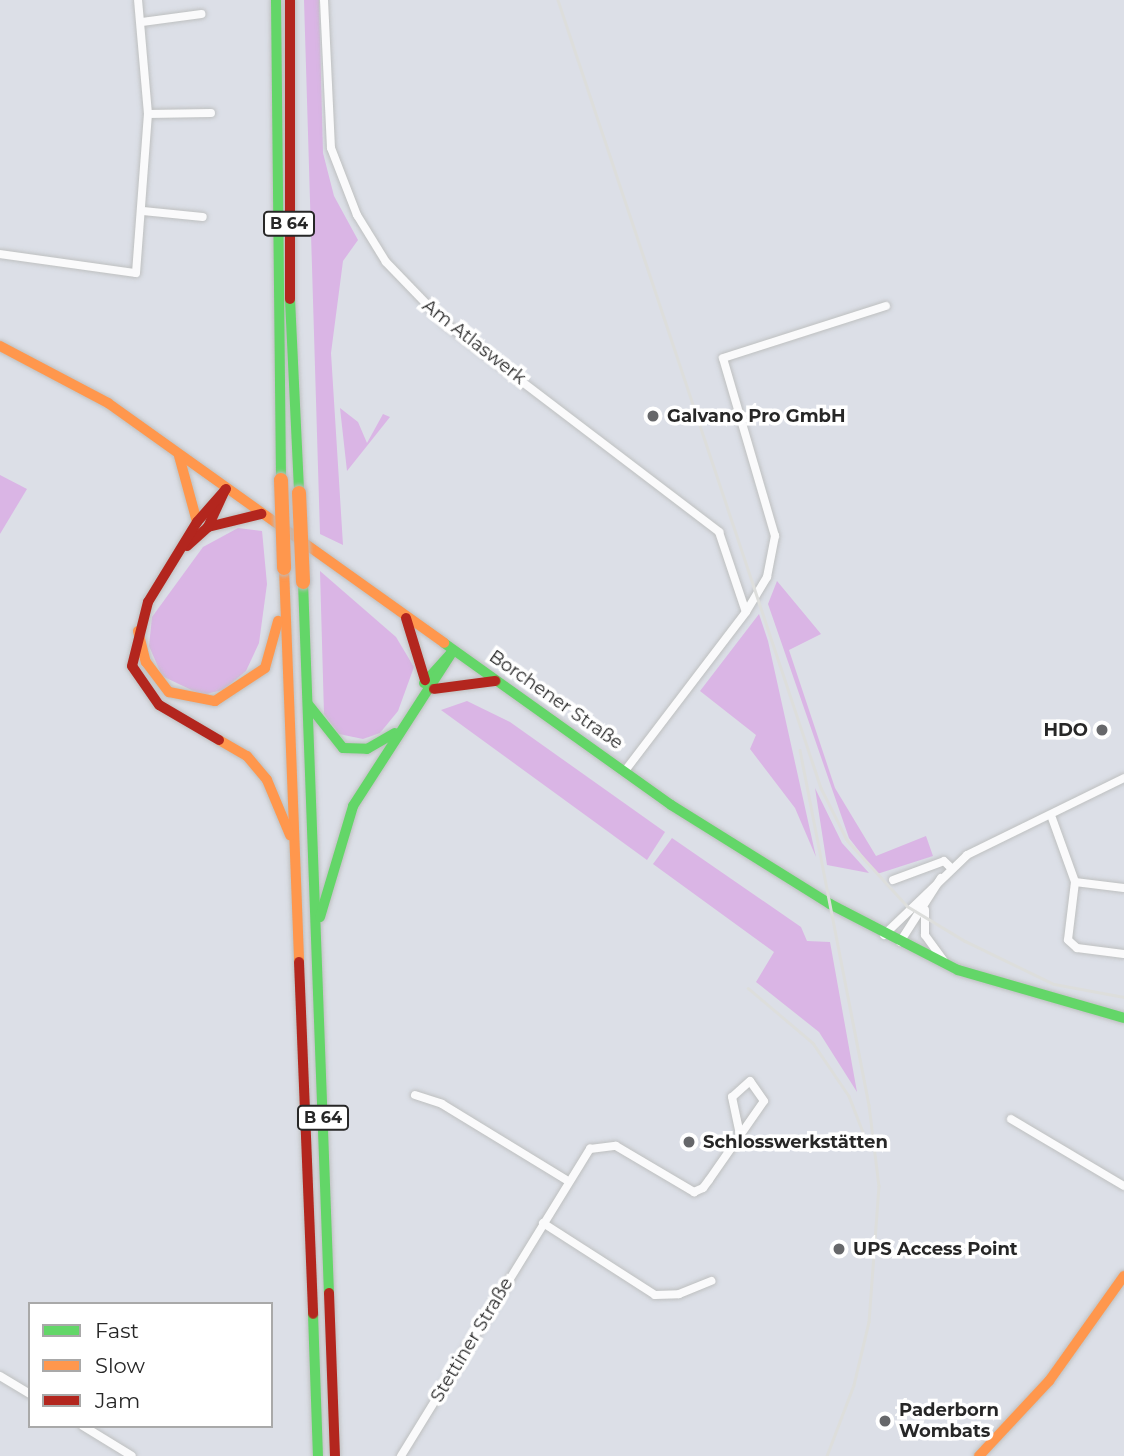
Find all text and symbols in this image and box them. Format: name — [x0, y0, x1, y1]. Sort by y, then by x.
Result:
road number: B 64 — [263, 212, 315, 236]
street label: Am Atlaswerk — [418, 295, 530, 389]
place label: Galvano Pro GmbH — [667, 405, 845, 427]
marker: Galvano Pro GmbH — [645, 408, 661, 424]
street label: Borchener Straße — [485, 646, 627, 754]
place label: HDO — [1043, 719, 1088, 741]
marker: HDO — [1094, 722, 1110, 738]
road number: B 64 — [297, 1106, 349, 1130]
place label: Schlosswerkstätten — [703, 1131, 888, 1153]
marker: Schlosswerkstätten — [681, 1134, 697, 1150]
place label: UPS Access Point — [853, 1238, 1018, 1260]
marker: UPS Access Point — [831, 1241, 847, 1257]
street label: Stettiner Straße — [426, 1274, 518, 1406]
legend — [28, 1302, 273, 1428]
text: Fast — [95, 1318, 139, 1343]
text: Slow — [95, 1353, 145, 1378]
text: Jam — [95, 1388, 140, 1413]
place label: Paderborn Wombats — [899, 1400, 999, 1442]
marker: Paderborn Wombats — [877, 1413, 893, 1429]

